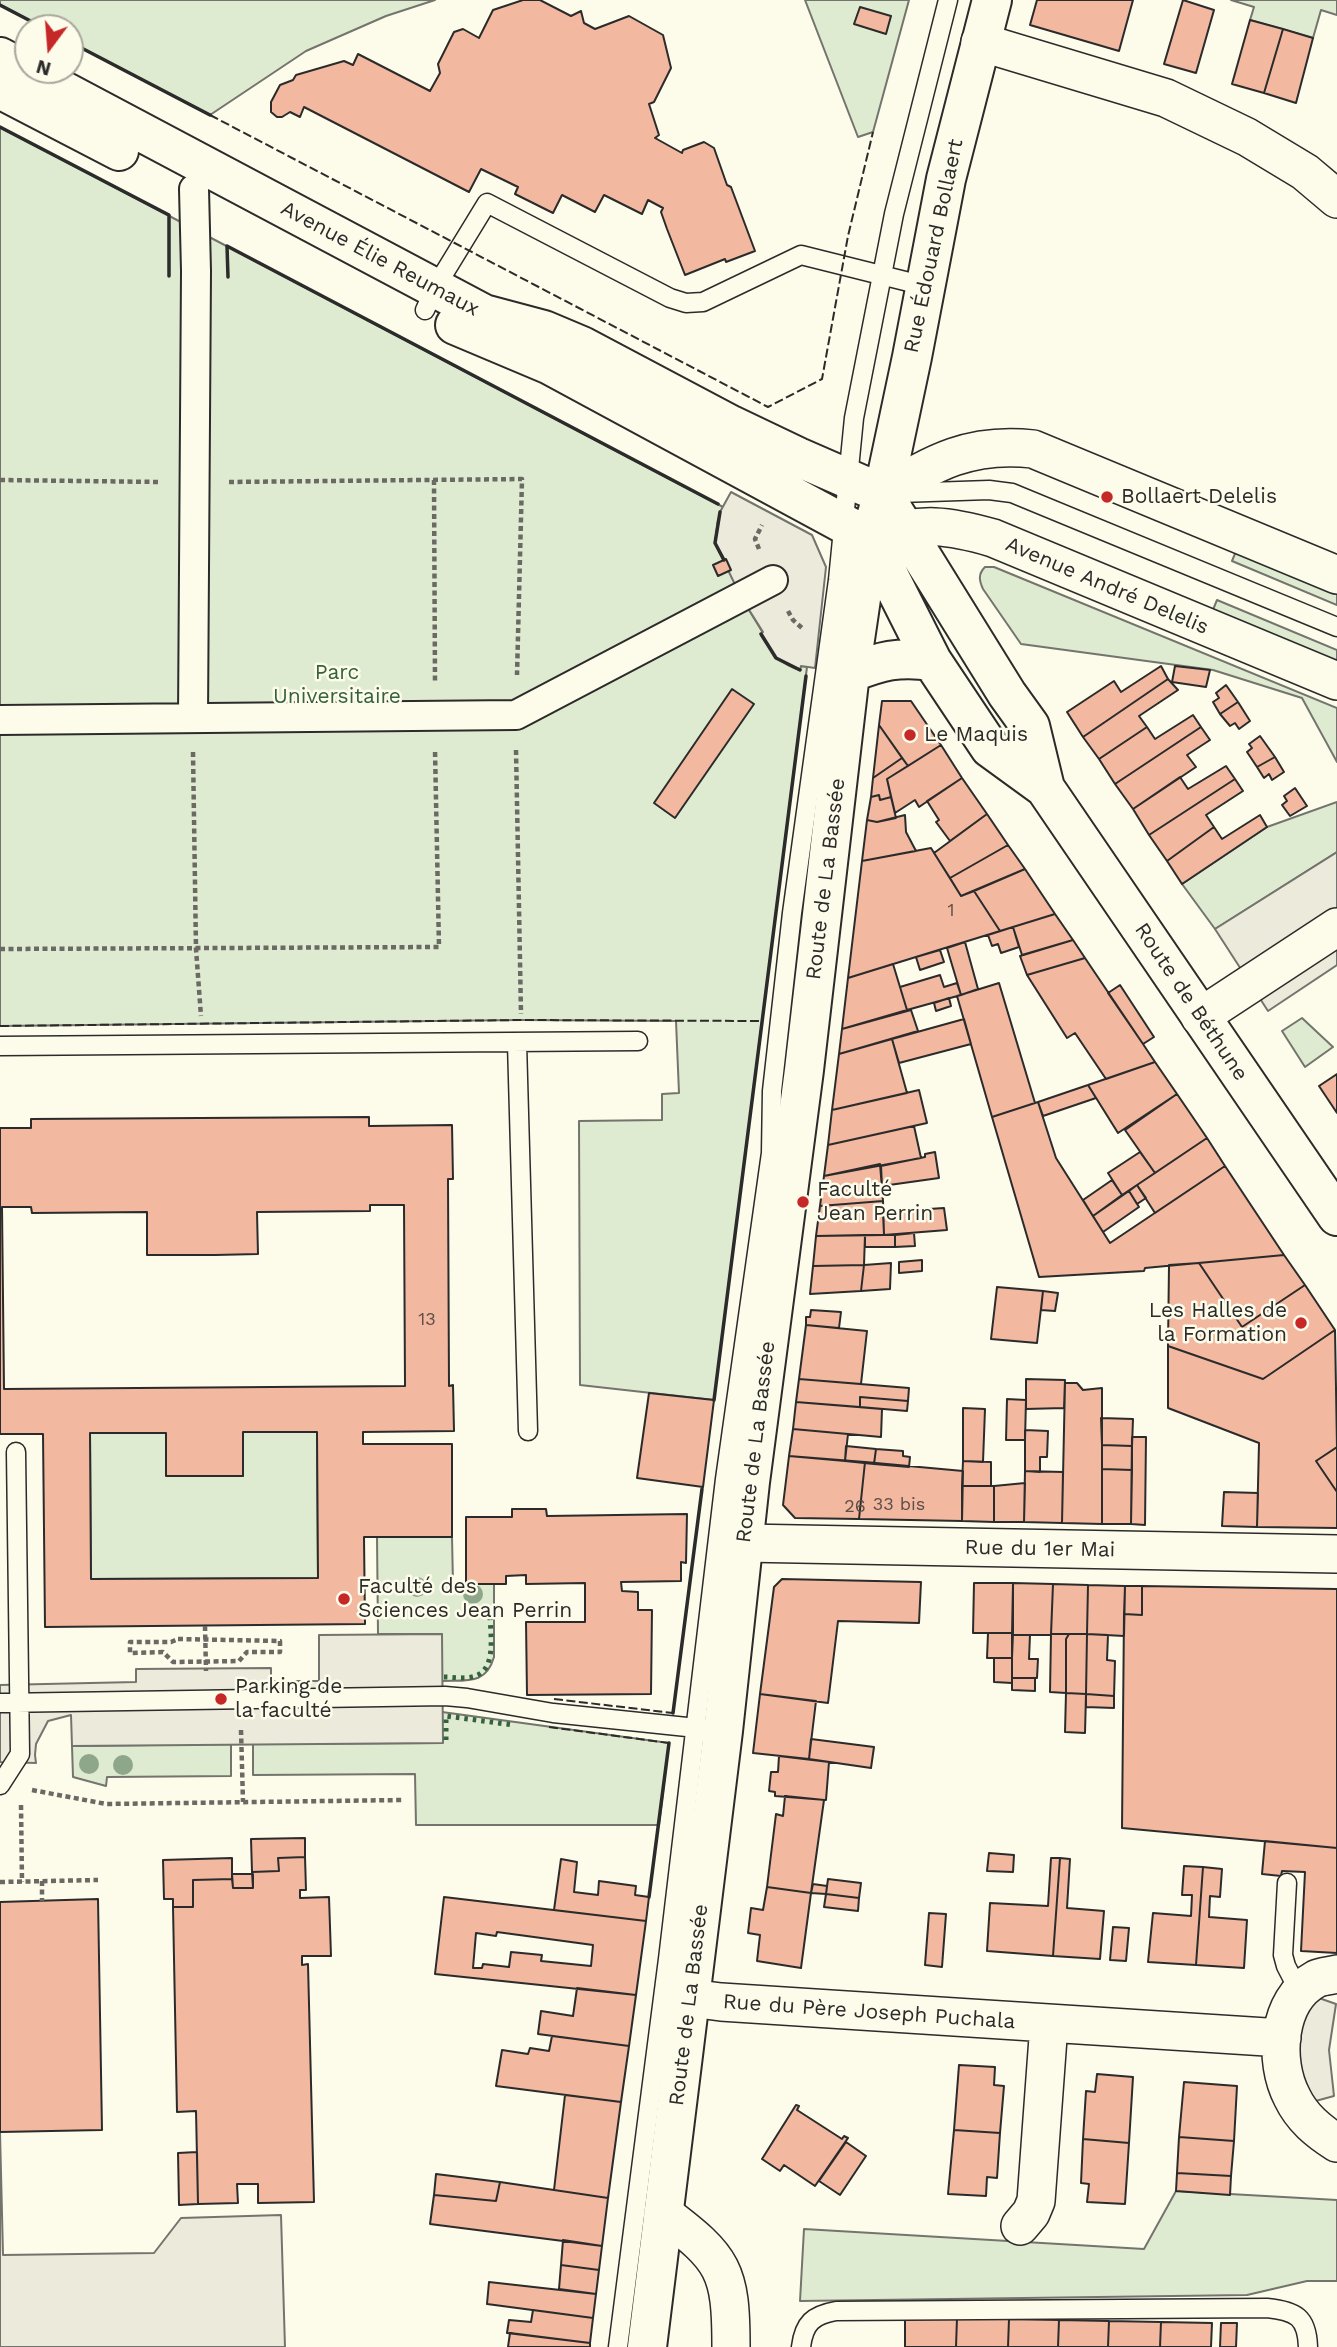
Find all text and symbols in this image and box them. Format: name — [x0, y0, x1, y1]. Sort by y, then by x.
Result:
north arrow — [14, 14, 84, 84]
text: N — [34, 55, 54, 81]
street label: Rue Édouard Bollaert — [899, 137, 969, 355]
street label: Avenue Élie Reumaux — [277, 196, 483, 322]
place label: Bollaert Delelis — [1121, 484, 1277, 510]
marker: Bollaert Delelis — [1099, 489, 1115, 505]
street label: Avenue André Delelis — [1002, 532, 1212, 640]
park label: Parc Universitaire — [273, 660, 401, 710]
place label: Le Maquis — [924, 722, 1028, 748]
marker: Le Maquis — [902, 727, 918, 743]
street label: Route de La Bassée — [801, 777, 851, 981]
house number: 1 — [947, 900, 955, 922]
street label: Route de Béthune — [1129, 918, 1253, 1086]
place label: Faculté Jean Perrin — [817, 1177, 933, 1227]
marker: Faculté Jean Perrin — [795, 1194, 811, 1210]
place label: Les Halles de la Formation — [1149, 1298, 1287, 1348]
house number: 13 — [418, 1309, 436, 1331]
marker: Les Halles de la Formation — [1293, 1315, 1309, 1331]
street label: Route de La Bassée — [731, 1340, 781, 1544]
house number: 33 bis — [873, 1494, 925, 1516]
house number: 26 — [844, 1496, 866, 1518]
street label: Rue du 1er Mai — [965, 1535, 1115, 1563]
place label: Faculté des Sciences Jean Perrin — [358, 1574, 572, 1624]
marker: Faculté des Sciences Jean Perrin — [336, 1591, 352, 1607]
place label: Parking de la faculté — [235, 1674, 342, 1724]
marker: Parking de la faculté — [213, 1691, 229, 1707]
street label: Route de La Bassée — [664, 1903, 714, 2107]
street label: Rue du Père Joseph Puchala — [722, 1989, 1016, 2035]

